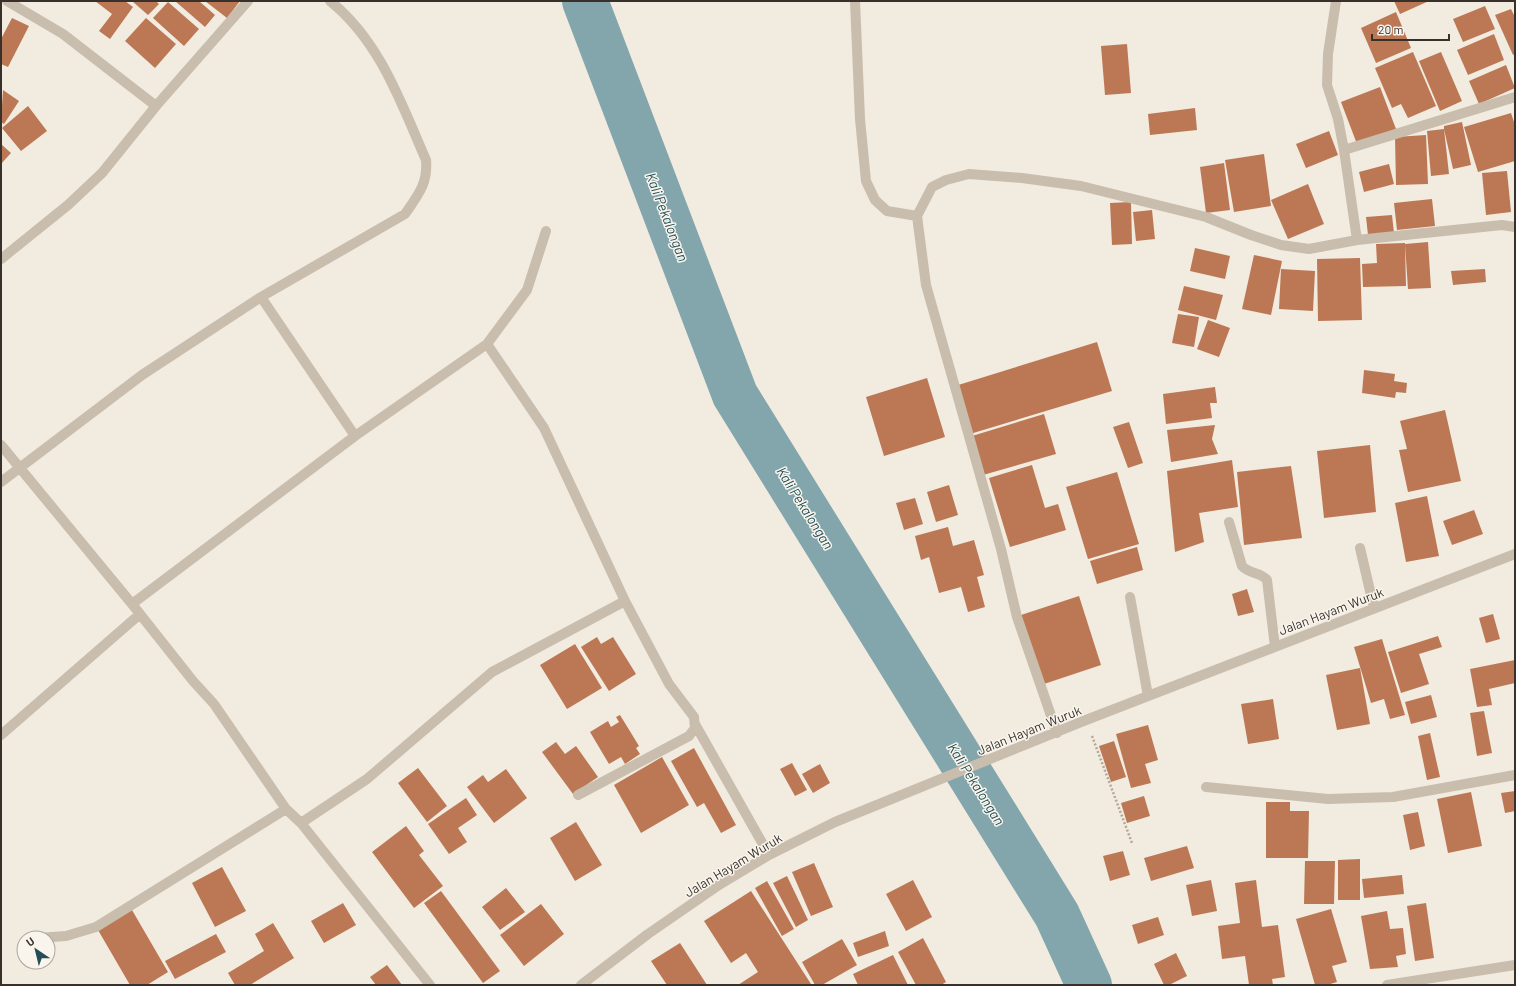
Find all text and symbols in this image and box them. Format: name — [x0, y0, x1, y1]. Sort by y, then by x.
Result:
scale bar — [1372, 16, 1449, 42]
text: 20 m — [1378, 22, 1404, 36]
water label: Kali Pekalongan — [643, 170, 692, 264]
water label: Kali Pekalongan — [773, 463, 837, 552]
street label: Jalan Hayam Wuruk — [1276, 584, 1386, 638]
street label: Jalan Hayam Wuruk — [975, 702, 1084, 758]
water label: Kali Pekalongan — [944, 739, 1008, 828]
street label: Jalan Hayam Wuruk — [681, 829, 785, 900]
north arrow — [16, 930, 56, 970]
text: U — [23, 934, 37, 949]

